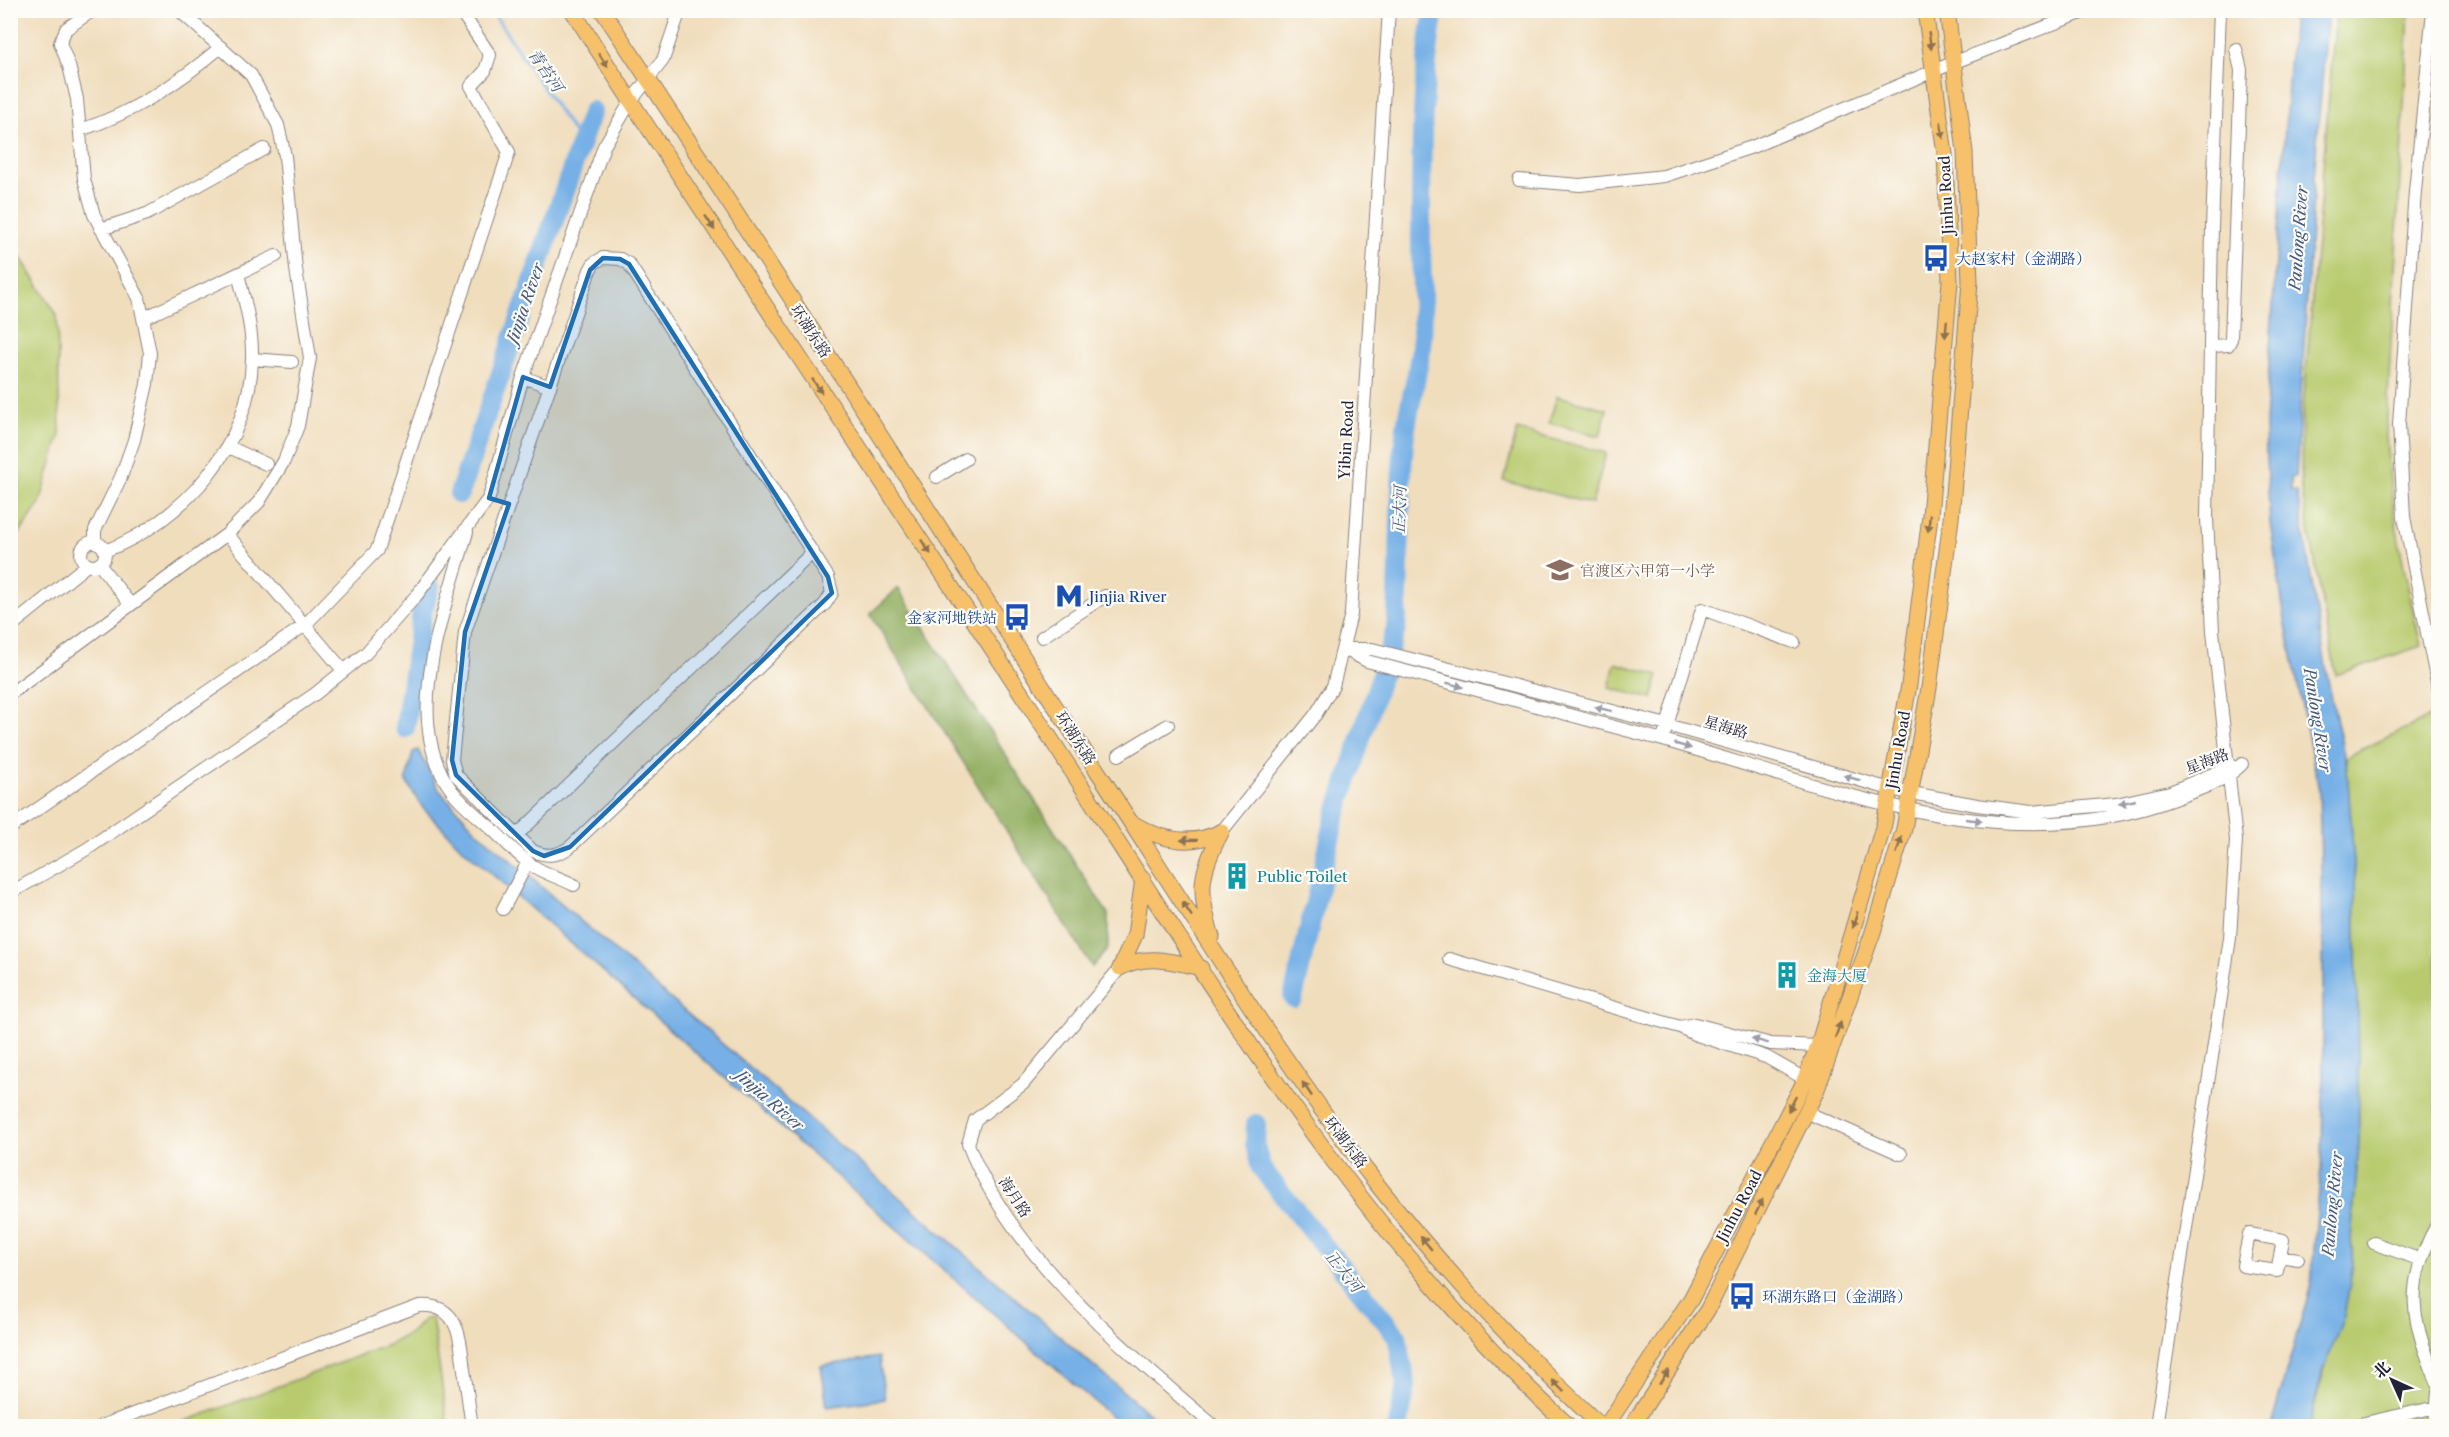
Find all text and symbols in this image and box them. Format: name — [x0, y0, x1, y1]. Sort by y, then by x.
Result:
one-way arrow — [1925, 32, 1934, 51]
water label: 青苔河 — [524, 45, 569, 98]
one-way arrow — [598, 51, 609, 68]
one-way arrow — [1937, 120, 1946, 139]
street label: Jinhu Road — [1934, 155, 1958, 237]
water label: Panlong River — [2284, 183, 2312, 293]
one-way arrow — [704, 215, 715, 231]
bus stop icon: 大赵家村（金湖路） — [1921, 243, 1951, 273]
place label: 大赵家村（金湖路） — [1956, 249, 2091, 268]
water label: Jinjia River — [500, 259, 549, 351]
street label: 环湖东路 — [787, 301, 835, 361]
one-way arrow — [1941, 319, 1951, 338]
one-way arrow — [811, 378, 822, 394]
street label: Yibin Road — [1334, 400, 1358, 481]
water label: 正大河 — [1388, 483, 1410, 534]
one-way arrow — [1925, 514, 1934, 533]
one-way arrow — [920, 539, 932, 555]
school or university icon: 官渡区六甲第一小学 — [1545, 555, 1575, 585]
place label: 官渡区六甲第一小学 — [1580, 561, 1715, 580]
metro station icon: Jinjia River — [1054, 581, 1084, 611]
place label: Jinjia River — [1087, 587, 1167, 606]
bus stop icon: 金家河地铁站 — [1002, 602, 1032, 632]
place label: 金家河地铁站 — [907, 608, 997, 627]
water label: Panlong River — [2300, 665, 2336, 775]
one-way arrow — [1445, 680, 1464, 690]
one-way arrow — [1594, 704, 1612, 713]
street label: 环湖东路 — [1052, 708, 1100, 768]
street label: Jinhu Road — [1881, 709, 1914, 793]
street label: 星海路 — [1702, 712, 1750, 742]
one-way arrow — [1675, 742, 1693, 751]
street label: 星海路 — [2183, 744, 2231, 778]
one-way arrow — [1843, 773, 1861, 782]
one-way arrow — [2118, 797, 2136, 807]
one-way arrow — [1964, 815, 1983, 825]
one-way arrow — [1179, 835, 1198, 845]
one-way arrow — [1895, 835, 1904, 853]
building icon: Public Toilet — [1222, 861, 1252, 891]
place label: Public Toilet — [1257, 867, 1348, 886]
one-way arrow — [1182, 901, 1193, 917]
one-way arrow — [1850, 911, 1859, 929]
building icon: 金海大厦 — [1772, 960, 1802, 990]
place label: 金海大厦 — [1807, 966, 1867, 985]
one-way arrow — [1834, 1021, 1844, 1039]
one-way arrow — [1751, 1036, 1769, 1045]
water label: Jinjia River — [728, 1062, 809, 1136]
one-way arrow — [1301, 1081, 1313, 1097]
one-way arrow — [1788, 1096, 1797, 1113]
street label: 环湖东路 — [1320, 1112, 1372, 1172]
water label: Panlong River — [2317, 1149, 2347, 1259]
street label: Jinhu Road — [1711, 1167, 1766, 1247]
street label: 海月路 — [995, 1173, 1035, 1221]
one-way arrow — [1754, 1199, 1764, 1216]
one-way arrow — [1420, 1236, 1433, 1251]
water label: 正大河 — [1321, 1246, 1369, 1298]
bus stop icon: 环湖东路口（金湖路） — [1727, 1281, 1757, 1311]
place label: 环湖东路口（金湖路） — [1762, 1287, 1912, 1306]
north arrow — [2362, 1350, 2422, 1410]
text: 北 — [2369, 1357, 2394, 1382]
one-way arrow — [1658, 1370, 1670, 1386]
one-way arrow — [1552, 1380, 1566, 1394]

